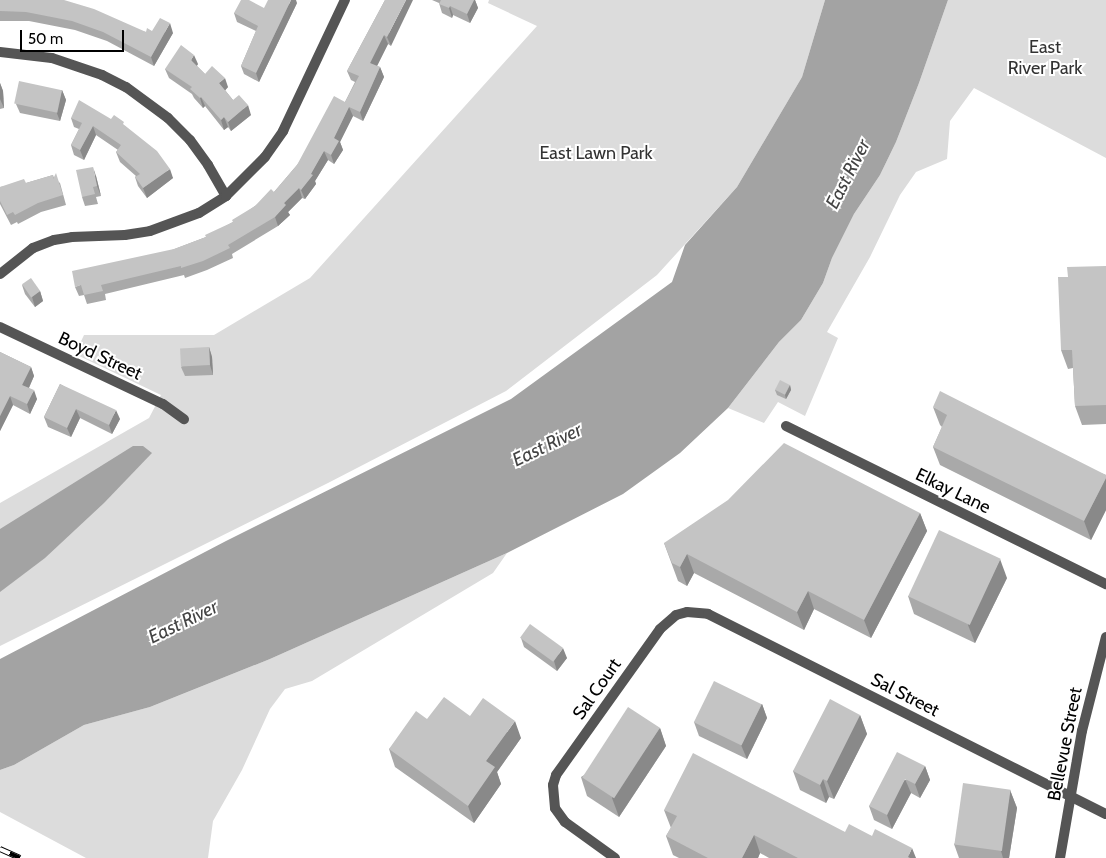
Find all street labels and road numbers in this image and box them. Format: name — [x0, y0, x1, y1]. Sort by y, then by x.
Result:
street label: Boyd Street — [55, 327, 145, 385]
street label: Elkay Lane — [912, 464, 994, 518]
street label: Sal Court — [568, 654, 626, 724]
street label: Sal Street — [867, 669, 943, 721]
street label: Bellevue Street — [1043, 685, 1087, 803]

